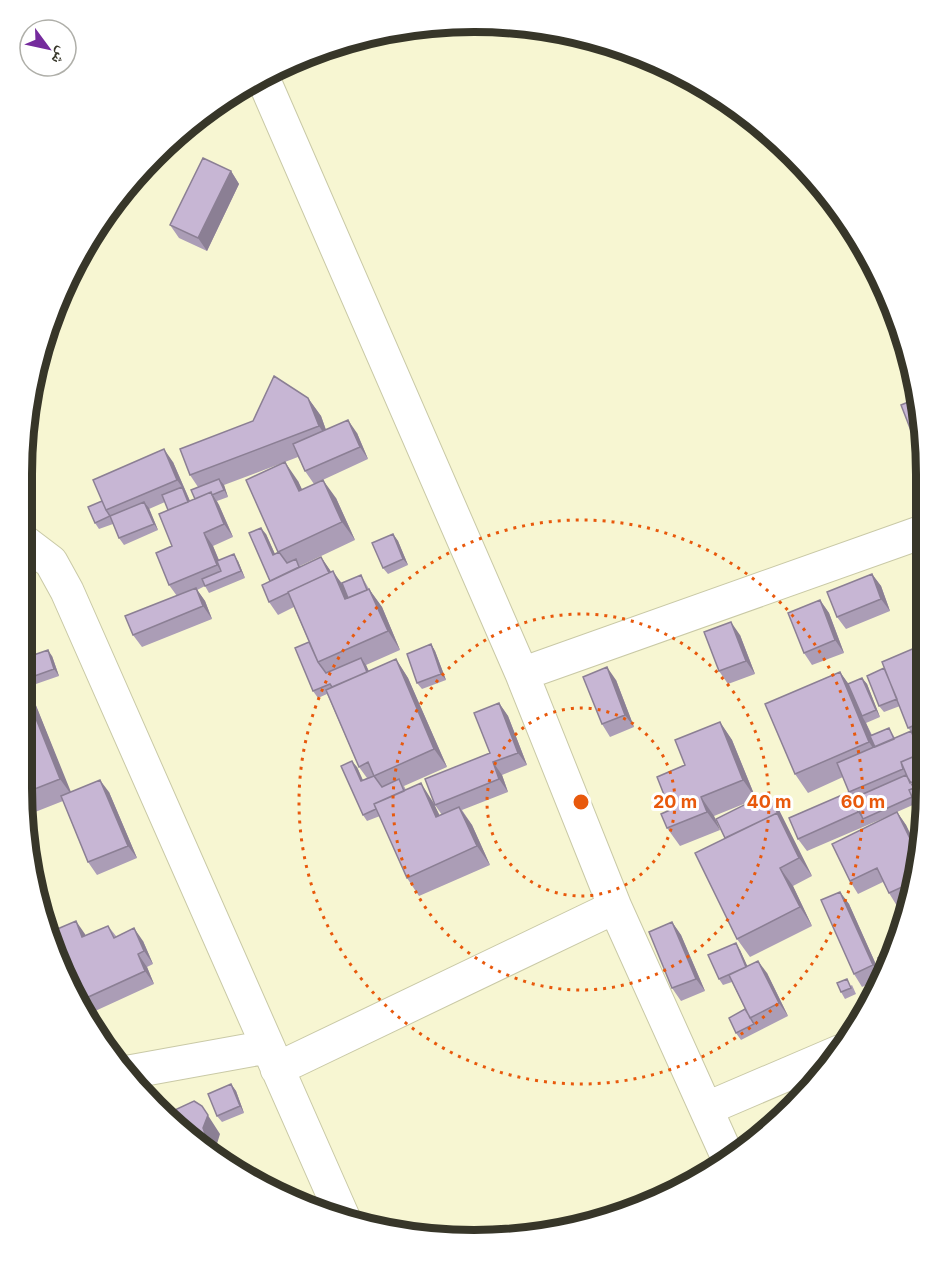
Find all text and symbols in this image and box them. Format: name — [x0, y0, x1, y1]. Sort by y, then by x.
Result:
north arrow — [18, 18, 78, 78]
text: ش — [48, 44, 74, 69]
text: 20 m — [653, 791, 697, 812]
text: 40 m — [747, 791, 792, 812]
text: 60 m — [841, 791, 885, 812]
centre of rings — [571, 792, 591, 812]

